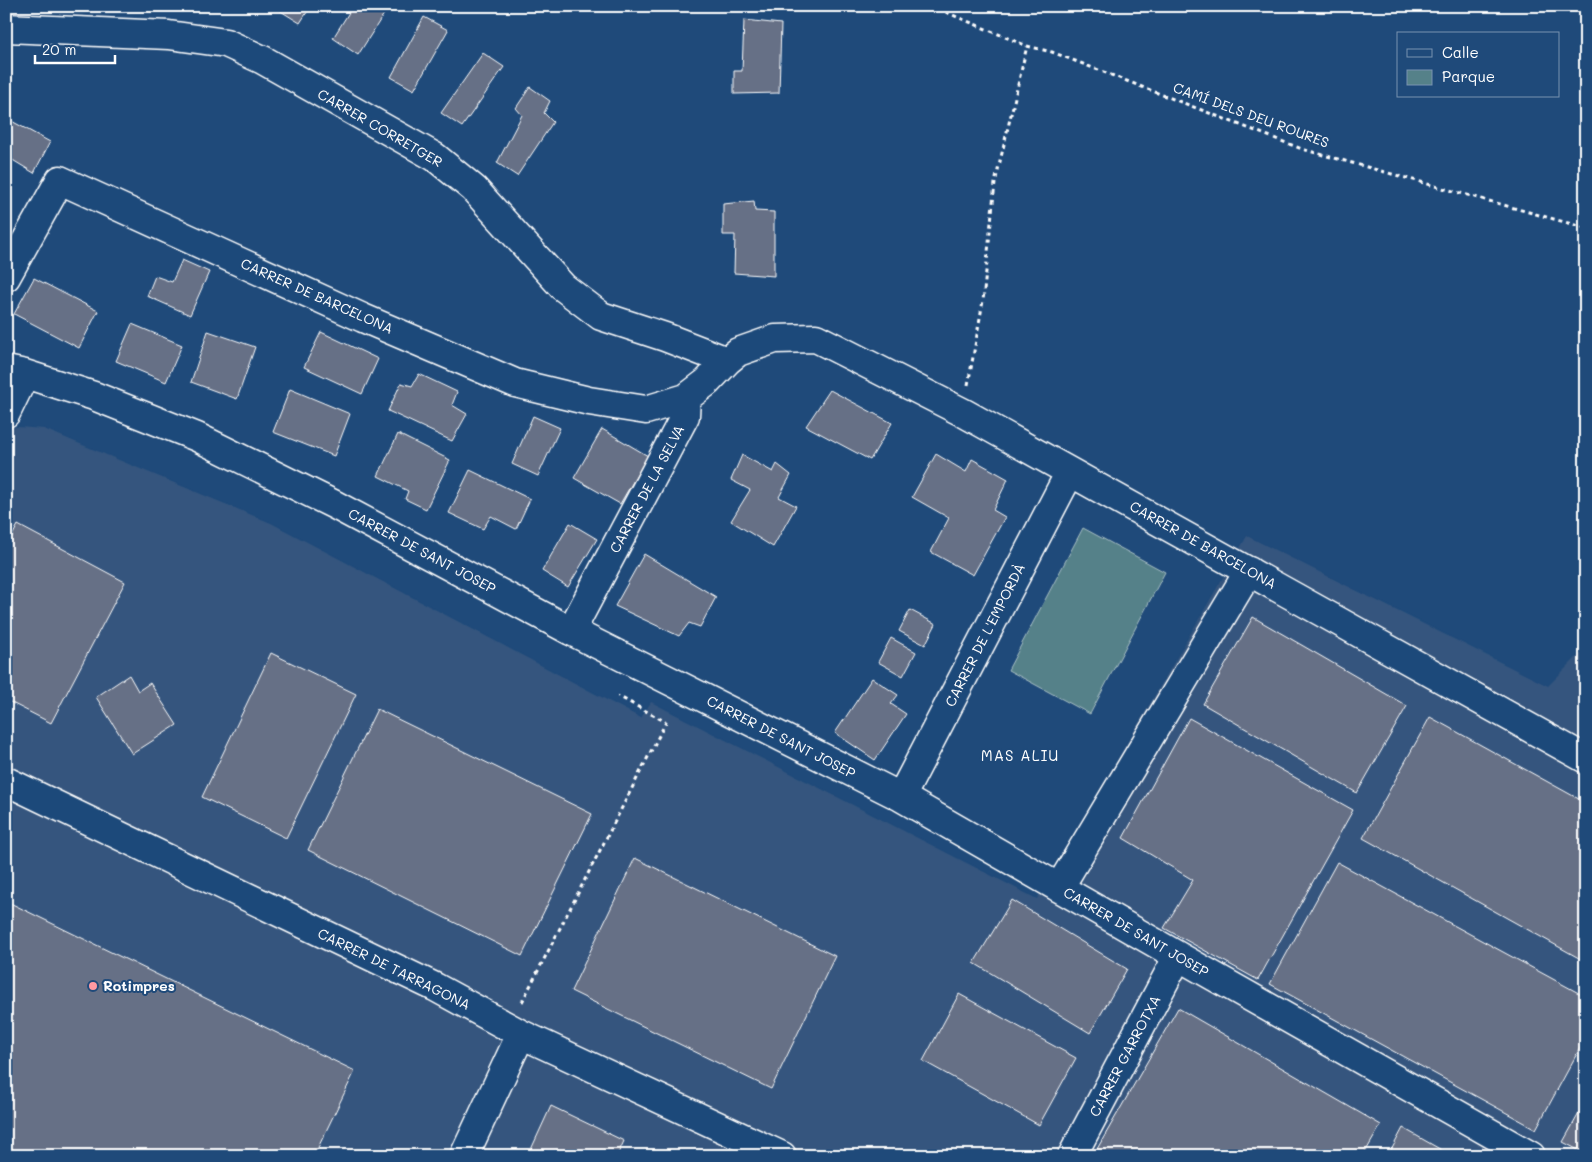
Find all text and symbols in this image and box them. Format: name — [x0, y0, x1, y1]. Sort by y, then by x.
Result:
scale bar — [35, 32, 115, 64]
legend — [1397, 32, 1560, 98]
text: 20 m — [42, 39, 76, 59]
text: Calle — [1442, 42, 1479, 62]
text: Parque — [1442, 66, 1495, 86]
street label: CAMÍ DELS DEU ROURES — [1171, 77, 1332, 152]
street label: CARRER CORRETGER — [314, 84, 446, 171]
street label: CARRER DE BARCELONA — [238, 253, 396, 338]
street label: CARRER DE LA SELVA — [605, 421, 688, 556]
street label: CARRER DE BARCELONA — [1126, 496, 1280, 593]
street label: CARRER DE SANT JOSEP — [345, 504, 500, 598]
street label: CARRER DE L'EMPORDÀ — [940, 560, 1029, 710]
street label: CARRER DE SANT JOSEP — [704, 691, 859, 783]
district label: MAS ALIU — [981, 745, 1059, 765]
street label: CARRER DE SANT JOSEP — [1060, 882, 1213, 981]
street label: CARRER DE TARRAGONA — [315, 923, 474, 1014]
place label: Rotimpres — [103, 976, 175, 995]
marker: Rotimpres — [87, 980, 99, 992]
street label: CARRER GARROTXA — [1084, 992, 1165, 1120]

